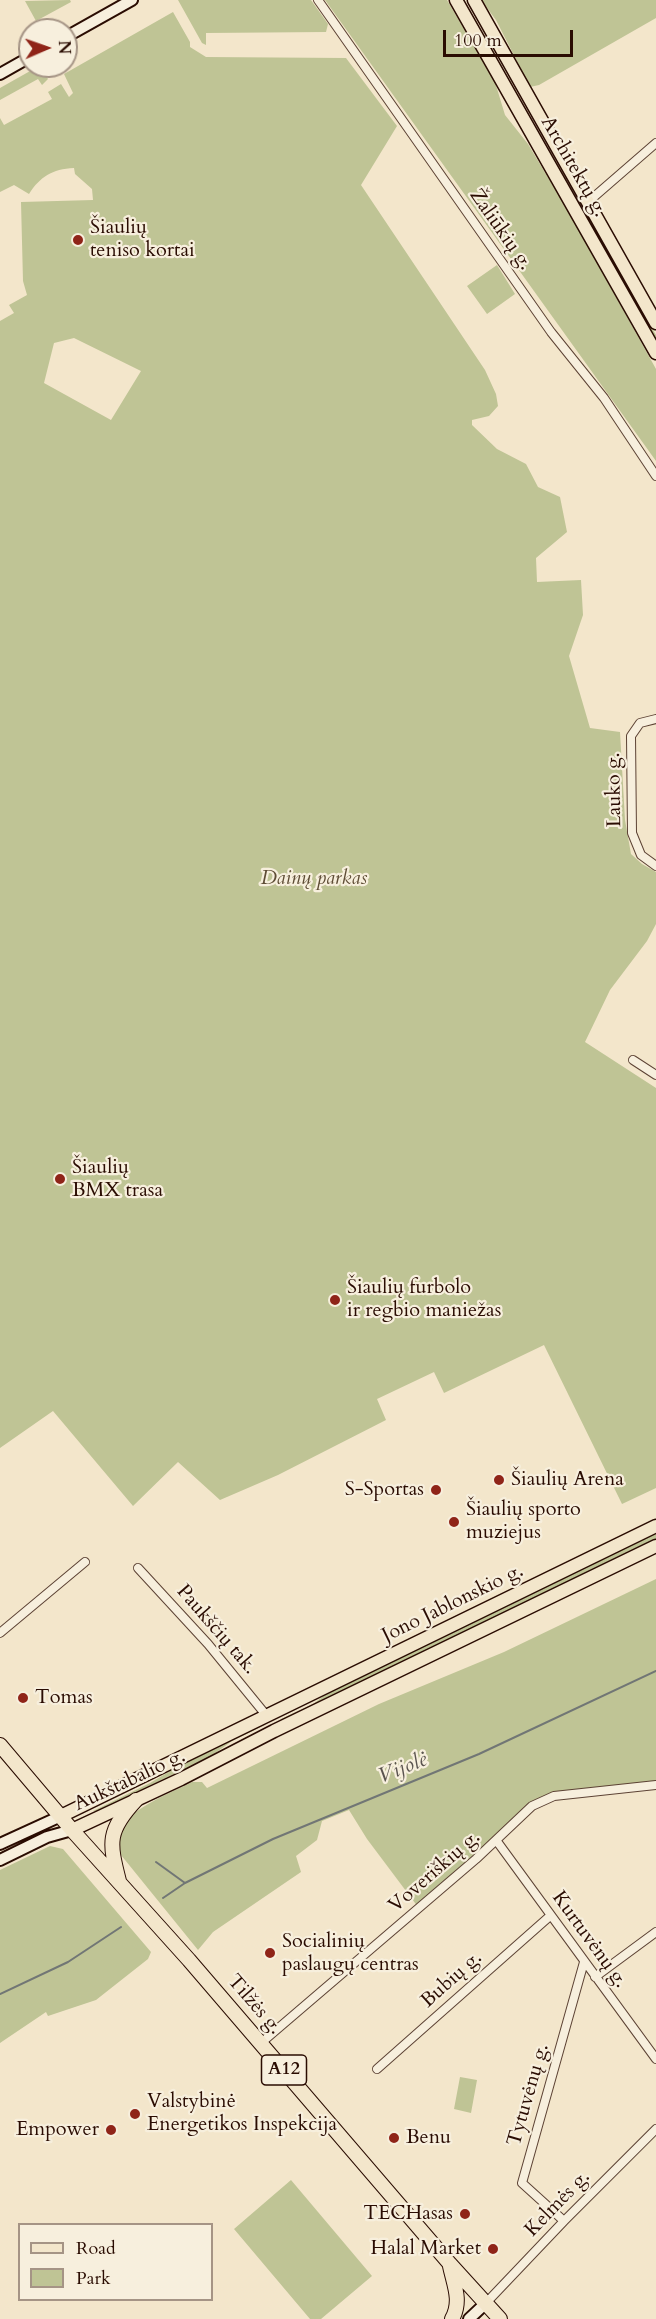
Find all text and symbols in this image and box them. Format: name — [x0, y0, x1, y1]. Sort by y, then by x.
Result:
north arrow — [18, 18, 78, 78]
scale bar — [446, 18, 576, 56]
text: 100 m — [454, 28, 502, 53]
text: N — [53, 40, 75, 55]
street label: Architektų g. — [535, 112, 611, 222]
street label: Žaliūkių g. — [463, 185, 537, 275]
place label: Šiaulių teniso kortai — [90, 216, 195, 263]
marker: Šiaulių teniso kortai — [71, 233, 85, 247]
street label: Lauko g. — [602, 752, 628, 828]
park label: Dainų parkas — [261, 867, 367, 891]
place label: Šiaulių BMX trasa — [72, 1156, 163, 1203]
marker: Šiaulių BMX trasa — [53, 1172, 67, 1186]
place label: Šiaulių furbolo ir regbio maniežas — [347, 1276, 501, 1323]
marker: Šiaulių furbolo ir regbio maniežas — [328, 1293, 342, 1307]
place label: Šiaulių Arena — [511, 1468, 624, 1492]
marker: Šiaulių Arena — [492, 1473, 506, 1487]
place label: S-Sportas — [345, 1478, 424, 1502]
marker: S-Sportas — [429, 1483, 443, 1497]
place label: Šiaulių sporto muziejus — [466, 1498, 581, 1545]
marker: Šiaulių sporto muziejus — [447, 1515, 461, 1529]
street label: Jono Jablonskio g. — [379, 1559, 527, 1649]
street label: Paukščių tak. — [171, 1580, 261, 1680]
place label: Tomas — [35, 1686, 93, 1710]
marker: Tomas — [16, 1691, 30, 1705]
street label: Aukštabalio g. — [70, 1745, 190, 1817]
water label: Vijolė — [375, 1748, 431, 1790]
street label: Voveriškių g. — [384, 1826, 486, 1918]
street label: Kurtuvėnų g. — [546, 1887, 632, 1993]
place label: Socialinių paslaugų centras — [282, 1930, 419, 1977]
marker: Socialinių paslaugų centras — [263, 1946, 277, 1960]
street label: Bubių g. — [417, 1946, 487, 2014]
street label: Tilžės g. — [221, 1970, 287, 2040]
street label: Tytuvėnų g. — [503, 2041, 555, 2149]
road number: A12 — [262, 2055, 306, 2085]
place label: Valstybinė Energetikos Inspekcija — [147, 2090, 337, 2137]
marker: Valstybinė Energetikos Inspekcija — [128, 2107, 142, 2121]
place label: Empower — [16, 2118, 99, 2142]
marker: Empower — [104, 2123, 118, 2137]
place label: Benu — [406, 2126, 451, 2150]
marker: Benu — [387, 2131, 401, 2145]
street label: Kelmės g. — [520, 2166, 596, 2242]
place label: TECHasas — [363, 2202, 453, 2226]
marker: TECHasas — [458, 2207, 472, 2221]
legend — [18, 2223, 213, 2301]
text: Road — [76, 2236, 116, 2261]
place label: Halal Market — [371, 2237, 481, 2261]
marker: Halal Market — [486, 2242, 500, 2256]
text: Park — [76, 2266, 111, 2291]

